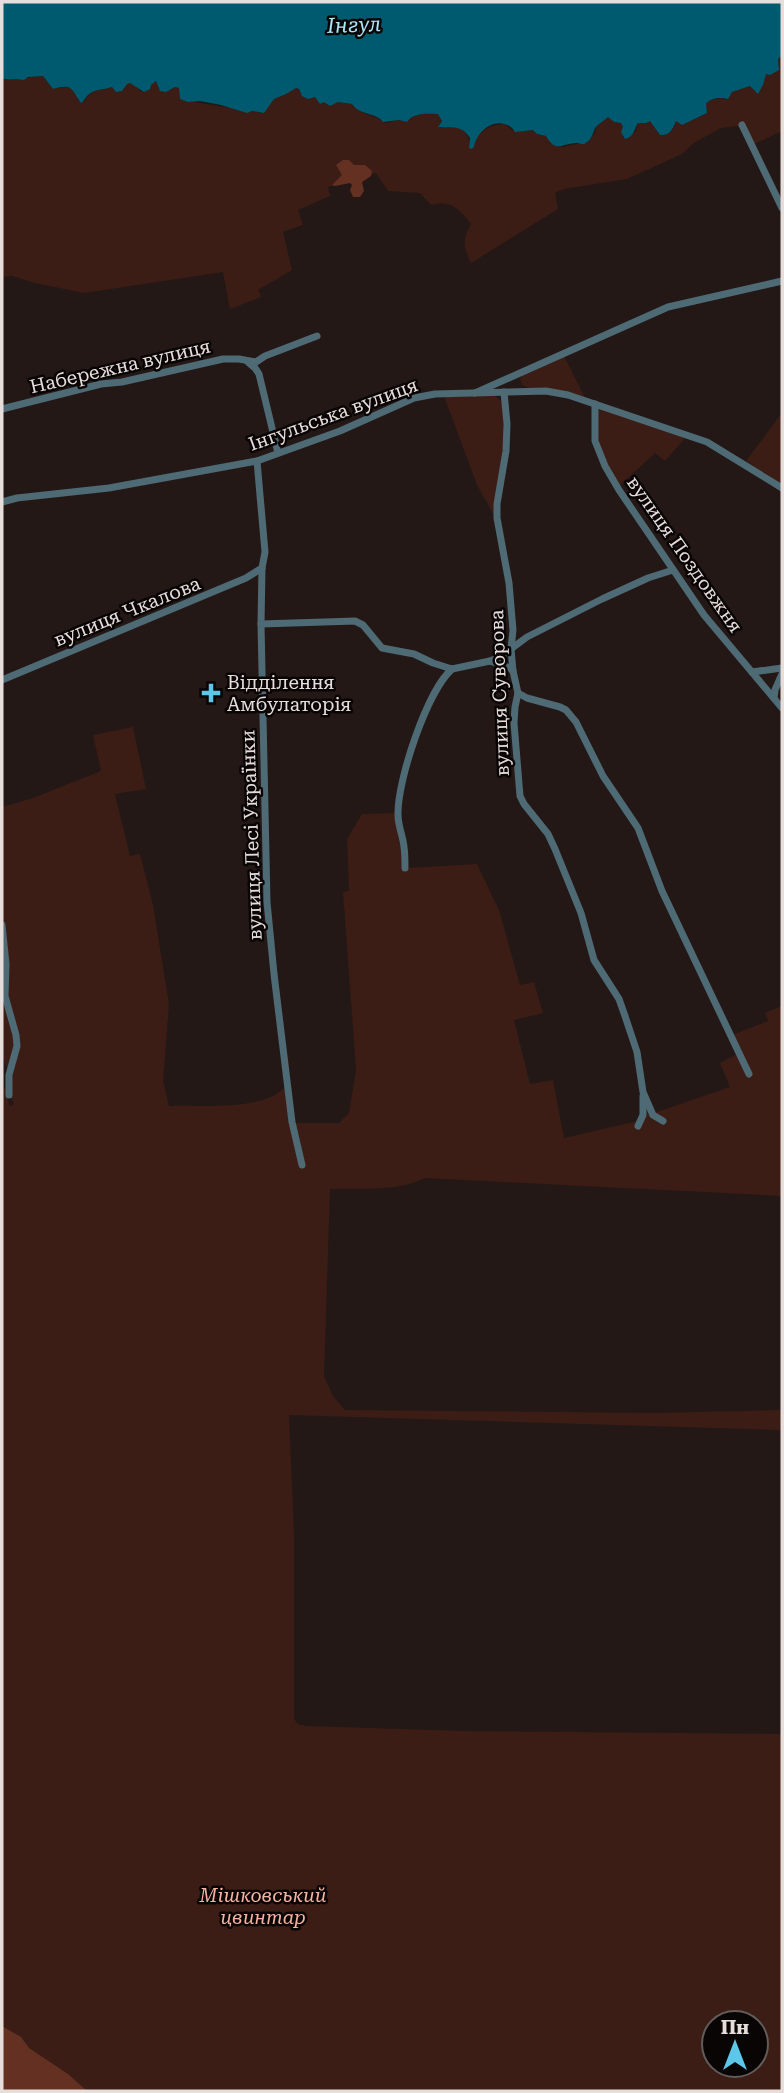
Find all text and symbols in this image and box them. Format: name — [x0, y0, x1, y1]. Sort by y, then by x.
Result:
water label: Інгул — [326, 12, 381, 38]
street label: Набережна вулиця — [27, 334, 213, 398]
street label: Інгульська вулиця — [245, 373, 421, 456]
street label: вулиця Поздовжня — [622, 472, 747, 637]
street label: вулиця Чкалова — [51, 571, 204, 651]
street label: вулиця Суворова — [485, 609, 514, 777]
place label: Відділення Амбулаторія — [227, 671, 351, 716]
marker: Відділення Амбулаторія — [201, 683, 221, 703]
street label: вулиця Лесі Українки — [236, 729, 267, 941]
park label: Мішковський цвинтар — [199, 1884, 327, 1929]
north arrow — [700, 2009, 770, 2079]
text: Пн — [721, 2016, 749, 2039]

